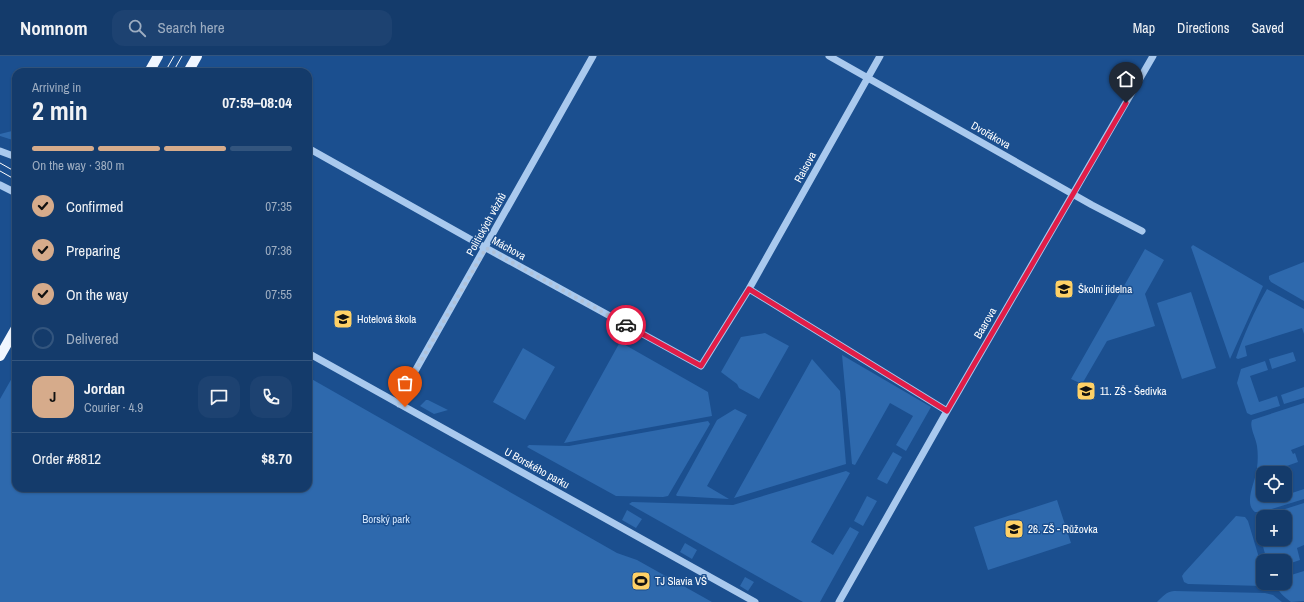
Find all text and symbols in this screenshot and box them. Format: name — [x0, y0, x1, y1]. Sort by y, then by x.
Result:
search box — [112, 10, 392, 46]
text: Nomnom — [20, 15, 88, 41]
icon: search — [126, 17, 148, 39]
text: Search here — [158, 17, 225, 38]
text: Map — [1133, 19, 1155, 37]
text: Directions — [1177, 19, 1229, 37]
text: Saved — [1251, 19, 1284, 37]
pin — [1109, 62, 1143, 103]
icon: home — [1115, 68, 1137, 90]
text: Arriving in — [32, 79, 81, 96]
text: 07:59–08:04 — [222, 92, 292, 113]
text: 2 min — [32, 93, 88, 128]
street label: Dvořákova — [969, 118, 1013, 152]
street label: Raisova — [791, 149, 819, 185]
text: On the way · 380 m — [32, 157, 124, 174]
street label: Politických vězňů — [463, 190, 509, 258]
icon: check — [32, 195, 54, 217]
text: Confirmed — [66, 196, 123, 217]
text: 07:35 — [265, 198, 292, 215]
street label: Máchova — [490, 233, 528, 263]
icon: check — [32, 239, 54, 261]
text: Preparing — [66, 240, 120, 261]
text: 07:36 — [265, 242, 292, 259]
school or university icon: Školní jídelna — [1053, 278, 1075, 300]
place label: Školní jídelna — [1078, 282, 1132, 296]
icon: check — [32, 283, 54, 305]
text: On the way — [66, 284, 128, 305]
text: 07:55 — [265, 286, 292, 303]
courier — [606, 305, 646, 345]
street label: Baarova — [971, 305, 999, 341]
school or university icon: Hotelová škola — [332, 308, 354, 330]
place label: Hotelová škola — [357, 312, 416, 326]
icon: car — [615, 314, 637, 336]
text: Delivered — [66, 328, 119, 349]
pin — [388, 366, 422, 407]
icon: bag — [394, 372, 416, 394]
button: chat — [198, 376, 240, 418]
button: phone — [250, 376, 292, 418]
text: Jordan — [84, 378, 125, 399]
school or university icon: 11. ZŠ - Šedivka — [1075, 380, 1097, 402]
place label: 11. ZŠ - Šedivka — [1100, 384, 1167, 398]
text: J — [50, 386, 56, 407]
text: Courier · 4.9 — [84, 399, 143, 416]
street label: U Borského parku — [502, 444, 572, 492]
text: Order #8812 — [32, 448, 101, 469]
text: $8.70 — [261, 448, 292, 469]
map controls — [1256, 466, 1292, 590]
button: locate — [1256, 466, 1292, 502]
button: + — [1256, 510, 1292, 546]
park label: Borský park — [362, 512, 410, 526]
school or university icon: 26. ZŠ - Růžovka — [1003, 518, 1025, 540]
place label: 26. ZŠ - Růžovka — [1028, 522, 1098, 536]
button: − — [1256, 554, 1292, 590]
sports icon: TJ Slavia VŠ — [630, 570, 652, 592]
place label: TJ Slavia VŠ — [655, 574, 707, 588]

